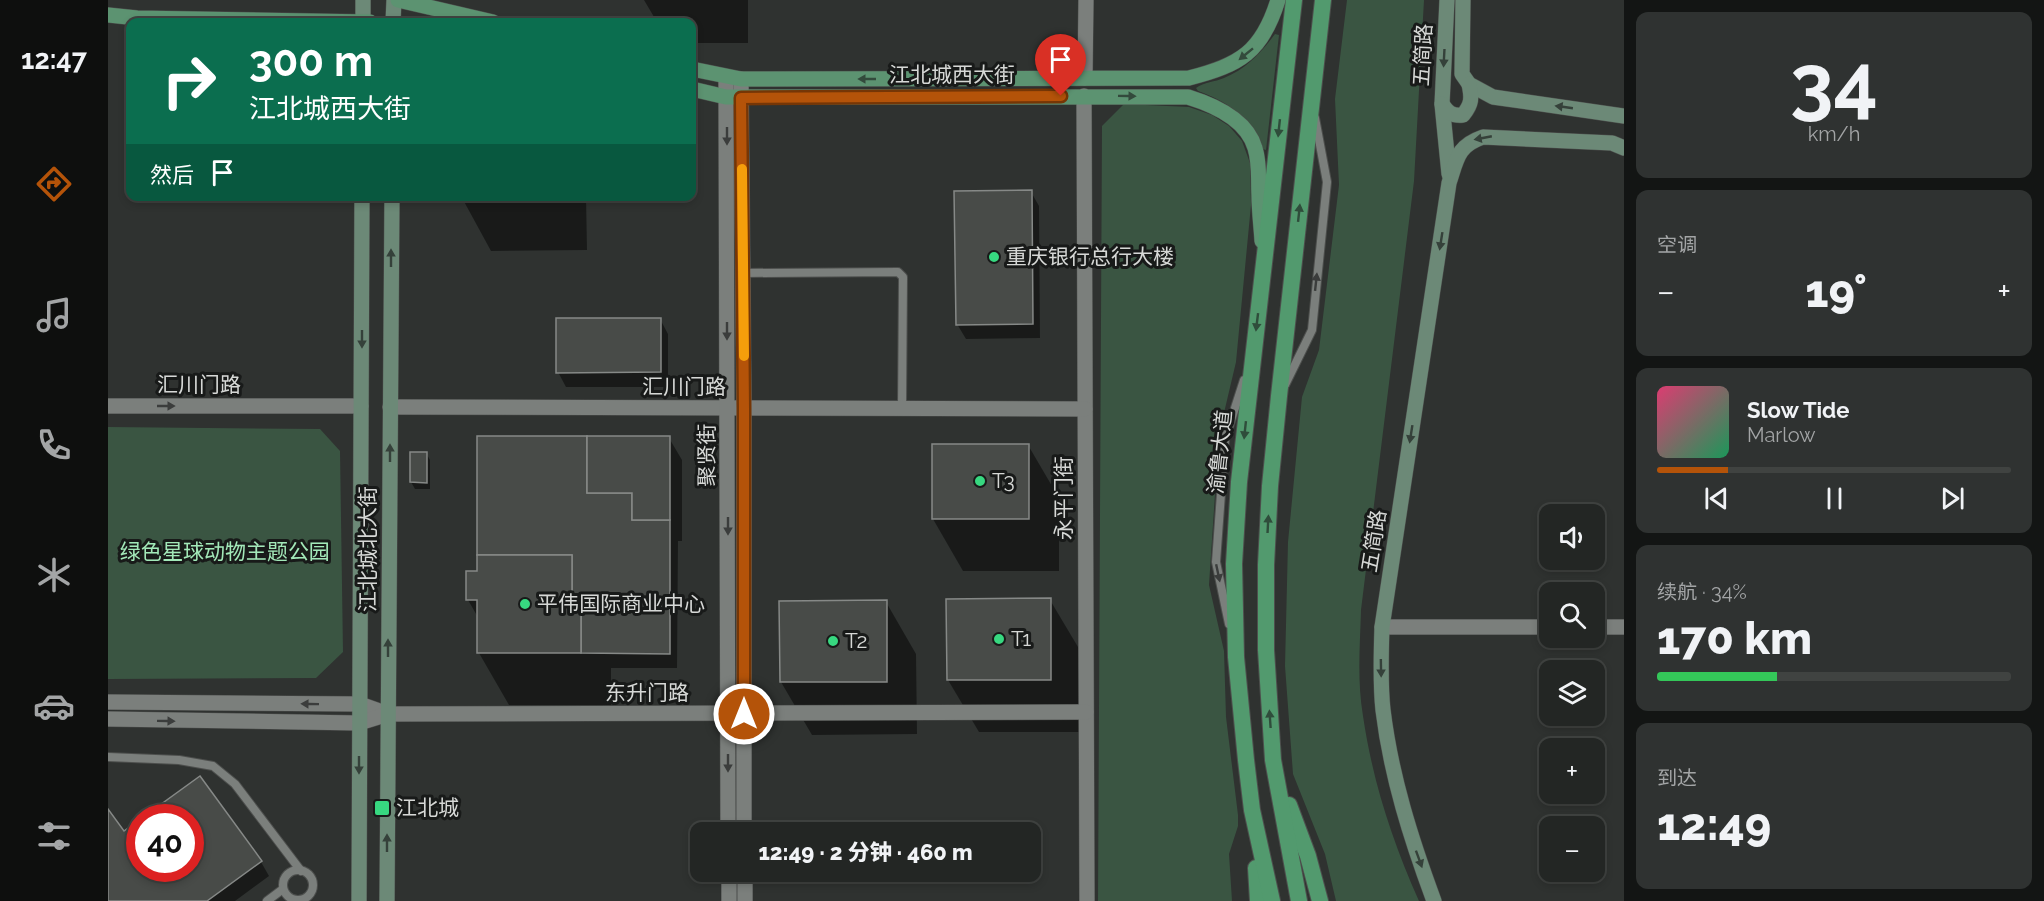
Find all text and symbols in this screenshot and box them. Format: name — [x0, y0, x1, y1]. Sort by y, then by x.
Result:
street label: 五简路 — [1408, 23, 1437, 87]
pin — [1035, 34, 1086, 96]
text: 300 m — [249, 37, 373, 86]
text: 34 — [1790, 37, 1878, 128]
icon: right — [150, 42, 228, 120]
icon: arrive — [1044, 43, 1077, 76]
text: 12:47 — [21, 44, 87, 75]
one-way arrow — [1239, 47, 1254, 60]
one-way arrow — [1440, 49, 1449, 68]
street label: 江北城西大街 — [889, 62, 1015, 87]
one-way arrow — [858, 74, 877, 84]
one-way arrow — [1118, 92, 1137, 101]
text: 江北城西大街 — [249, 93, 411, 124]
one-way arrow — [1554, 103, 1573, 112]
one-way arrow — [1275, 119, 1284, 138]
text: km/h — [1808, 122, 1860, 146]
one-way arrow — [722, 127, 732, 146]
one-way arrow — [1473, 134, 1492, 143]
icon: arrive — [206, 156, 239, 189]
text: 然后 — [150, 162, 194, 188]
icon: directions — [33, 163, 75, 205]
one-way arrow — [1294, 203, 1304, 222]
one-way arrow — [1436, 231, 1445, 250]
text: 空调 — [1657, 233, 1697, 257]
place label: 重庆银行总行大楼 — [1006, 244, 1174, 269]
one-way arrow — [386, 248, 396, 267]
marker: 重庆银行总行大楼 — [987, 250, 1001, 264]
text: 19° — [1805, 265, 1867, 318]
text: − — [1657, 272, 1675, 311]
text: + — [1997, 272, 2011, 311]
one-way arrow — [1312, 273, 1321, 292]
icon: music — [33, 294, 75, 336]
one-way arrow — [1252, 312, 1262, 331]
one-way arrow — [722, 322, 732, 341]
one-way arrow — [357, 329, 367, 348]
street label: 汇川门路 — [157, 372, 241, 397]
street label: 汇川门路 — [642, 374, 726, 399]
text: Slow Tide — [1747, 397, 1849, 423]
one-way arrow — [157, 401, 176, 411]
street label: 渝鲁大道 — [1203, 409, 1236, 495]
one-way arrow — [1240, 421, 1250, 440]
text: Marlow — [1747, 423, 1816, 447]
icon: phone — [33, 424, 75, 466]
street label: 聚贤街 — [694, 424, 719, 487]
one-way arrow — [1407, 424, 1416, 443]
one-way arrow — [385, 443, 394, 462]
street label: 永平门街 — [1051, 456, 1076, 540]
place label: T3 — [992, 468, 1015, 493]
marker: T3 — [973, 474, 987, 488]
icon: previous — [1700, 482, 1733, 515]
icon: pause — [1818, 482, 1851, 515]
icon: next — [1936, 482, 1969, 515]
street label: 江北城北大街 — [355, 486, 380, 612]
map controls — [1539, 504, 1605, 882]
button: sound — [1539, 504, 1605, 570]
street label: 五简路 — [1356, 508, 1391, 574]
one-way arrow — [1264, 515, 1273, 534]
one-way arrow — [723, 517, 733, 536]
park label: 绿色星球动物主题公园 — [120, 539, 330, 564]
icon: climate — [33, 554, 75, 596]
one-way arrow — [1214, 563, 1223, 582]
text: 续航 · 34% — [1657, 580, 1747, 604]
button: search — [1539, 582, 1605, 648]
place label: 平伟国际商业中心 — [537, 591, 705, 616]
marker: 平伟国际商业中心 — [518, 597, 532, 611]
text: 170 km — [1657, 612, 1812, 665]
place label: T1 — [1011, 626, 1031, 651]
place label: T2 — [845, 628, 868, 653]
marker: T1 — [992, 632, 1006, 646]
marker: T2 — [826, 634, 840, 648]
one-way arrow — [383, 638, 393, 657]
one-way arrow — [1376, 659, 1386, 678]
button: layers — [1539, 660, 1605, 726]
street label: 东升门路 — [605, 680, 689, 705]
position arrow — [712, 682, 776, 746]
icon: car — [33, 685, 75, 727]
one-way arrow — [300, 699, 319, 709]
one-way arrow — [1266, 709, 1275, 728]
one-way arrow — [157, 716, 176, 726]
button: + — [1539, 738, 1605, 804]
one-way arrow — [723, 754, 733, 773]
one-way arrow — [354, 755, 364, 774]
text: 到达 — [1657, 766, 1697, 790]
place label: 江北城 — [396, 795, 459, 820]
text: 12:49 — [1657, 798, 1771, 851]
marker: 江北城 — [373, 799, 391, 817]
speed limit sign: 40 — [126, 804, 204, 882]
icon: filters — [33, 815, 75, 857]
button: − — [1539, 816, 1605, 882]
one-way arrow — [382, 833, 392, 852]
text: 12:49 · 2 分钟 · 460 m — [758, 839, 973, 865]
one-way arrow — [1414, 850, 1424, 868]

